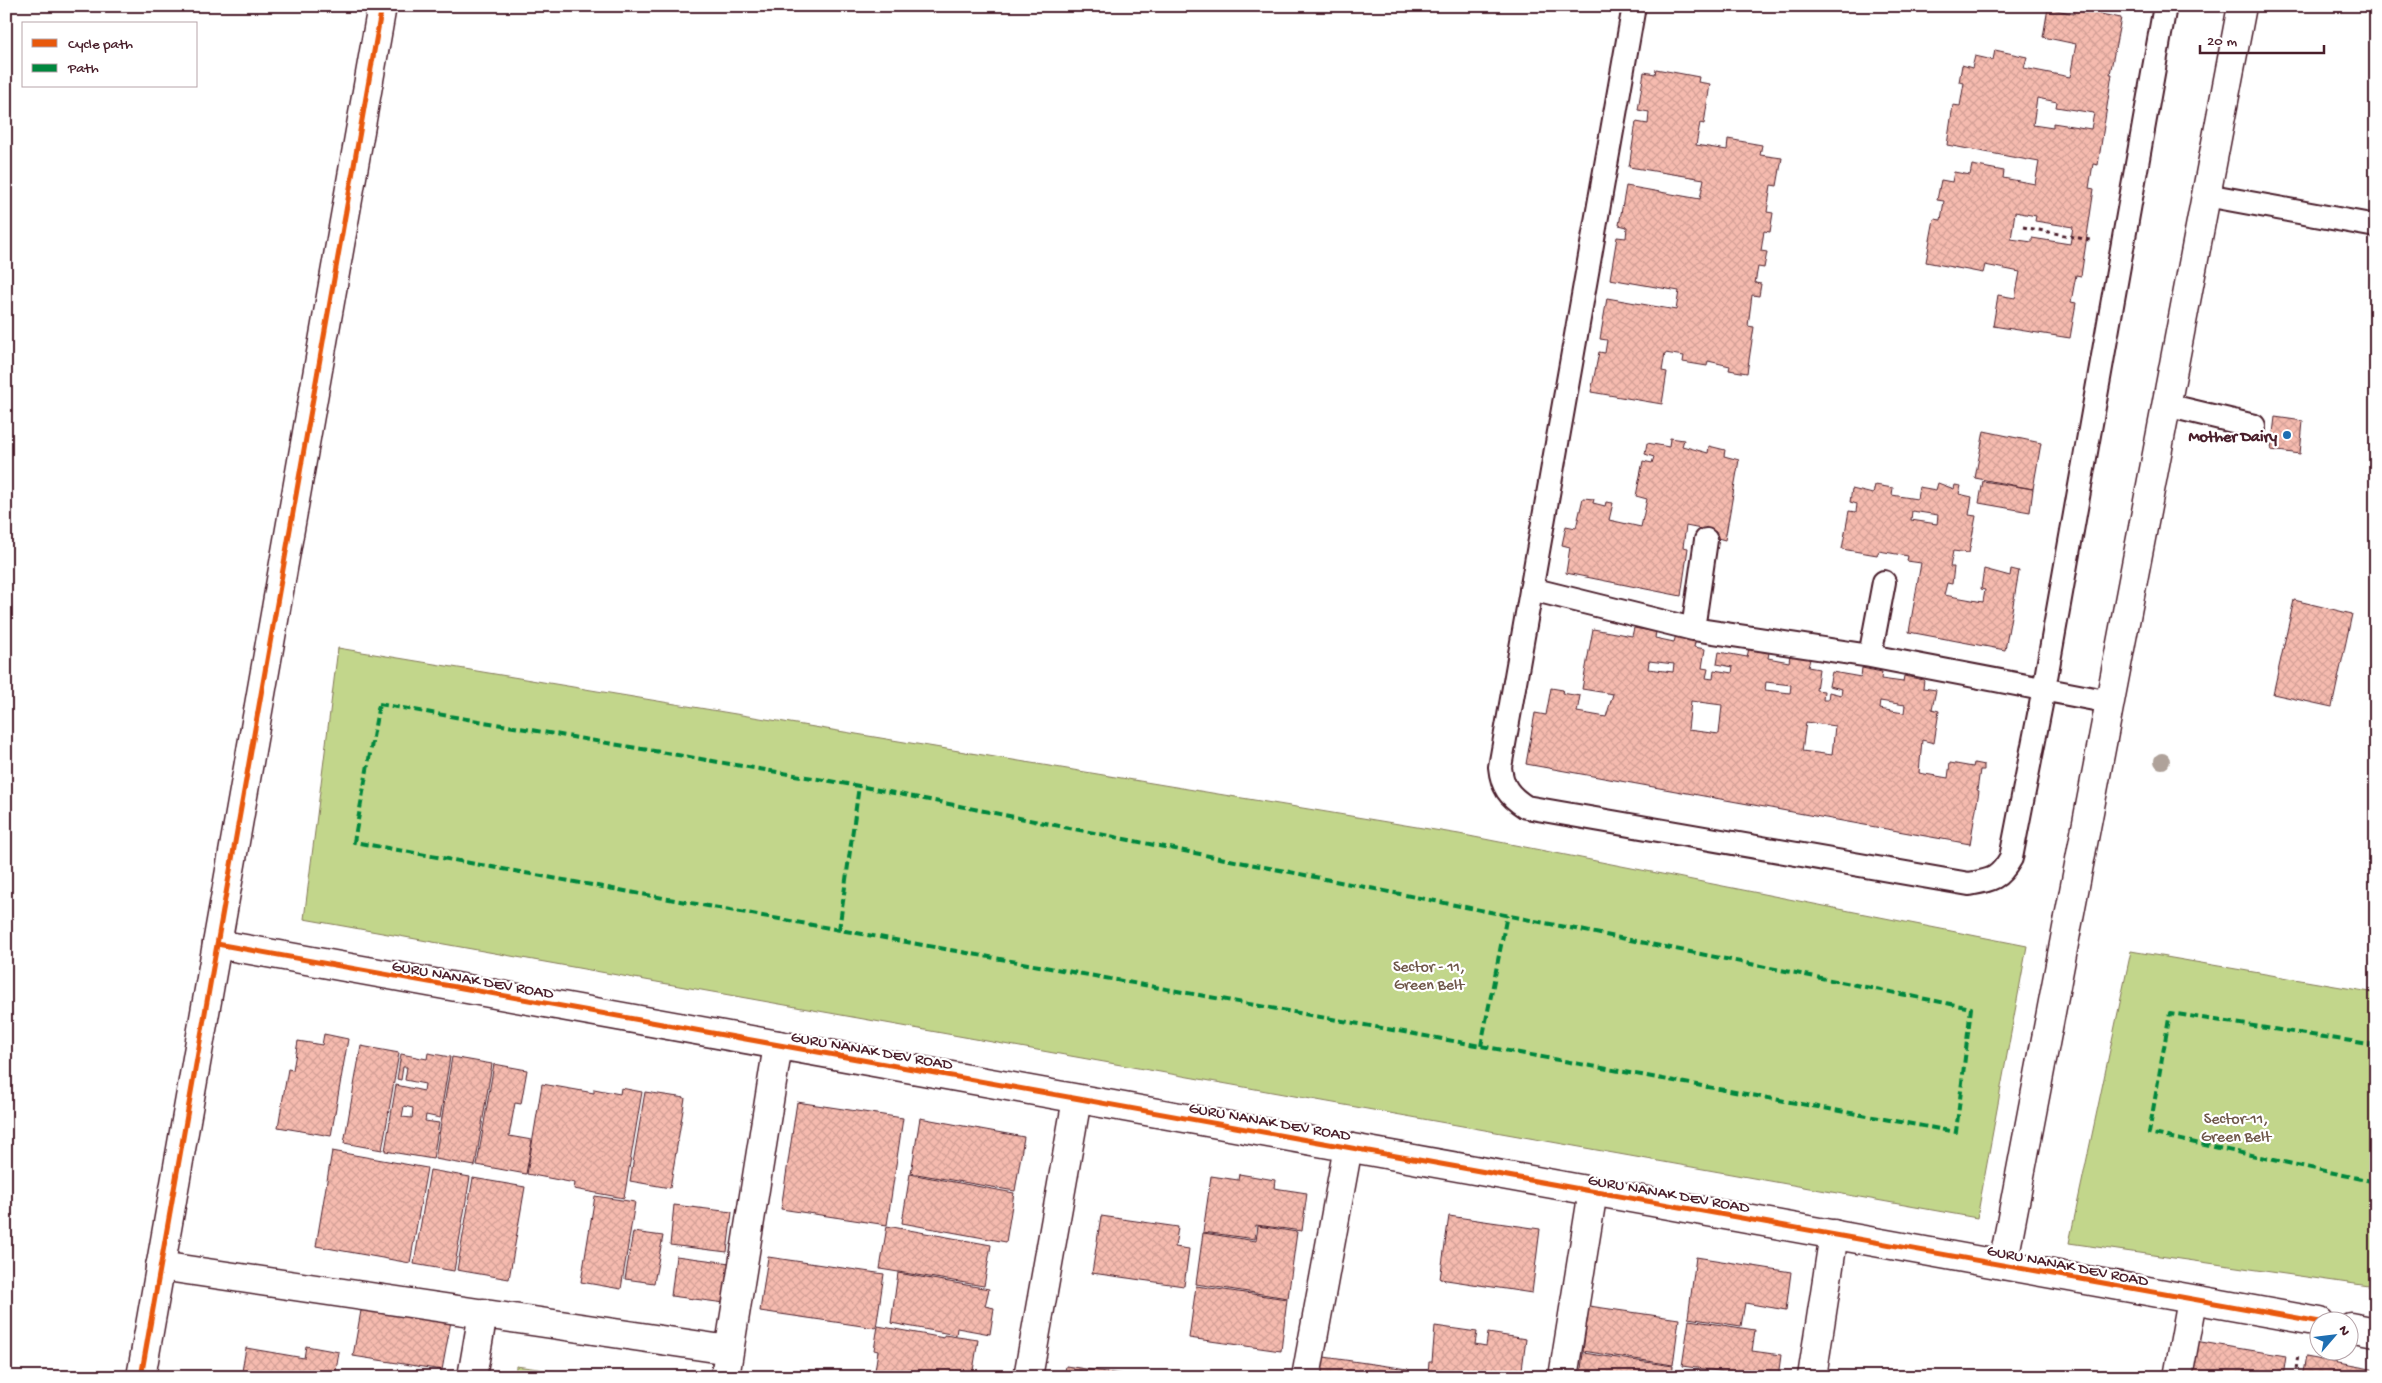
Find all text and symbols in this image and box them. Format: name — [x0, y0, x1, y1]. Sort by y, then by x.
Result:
legend — [22, 22, 198, 88]
scale bar — [2200, 22, 2323, 54]
text: 20 m — [2207, 33, 2237, 51]
text: Cycle path — [68, 36, 133, 54]
text: Path — [67, 60, 99, 78]
place label: Mother Dairy — [2188, 429, 2277, 448]
marker: Mother Dairy — [2281, 429, 2293, 441]
street label: GURU NANAK DEV ROAD — [390, 958, 555, 1005]
park label: Sector - 11, Green Belt — [1393, 959, 1466, 996]
street label: GURU NANAK DEV ROAD — [789, 1029, 954, 1076]
street label: GURU NANAK DEV ROAD — [1187, 1100, 1352, 1147]
park label: Sector-11, Green Belt — [2201, 1111, 2273, 1148]
street label: GURU NANAK DEV ROAD — [1586, 1172, 1751, 1219]
street label: GURU NANAK DEV ROAD — [1985, 1242, 2150, 1293]
north arrow — [2310, 1310, 2360, 1360]
text: N — [2334, 1323, 2353, 1339]

